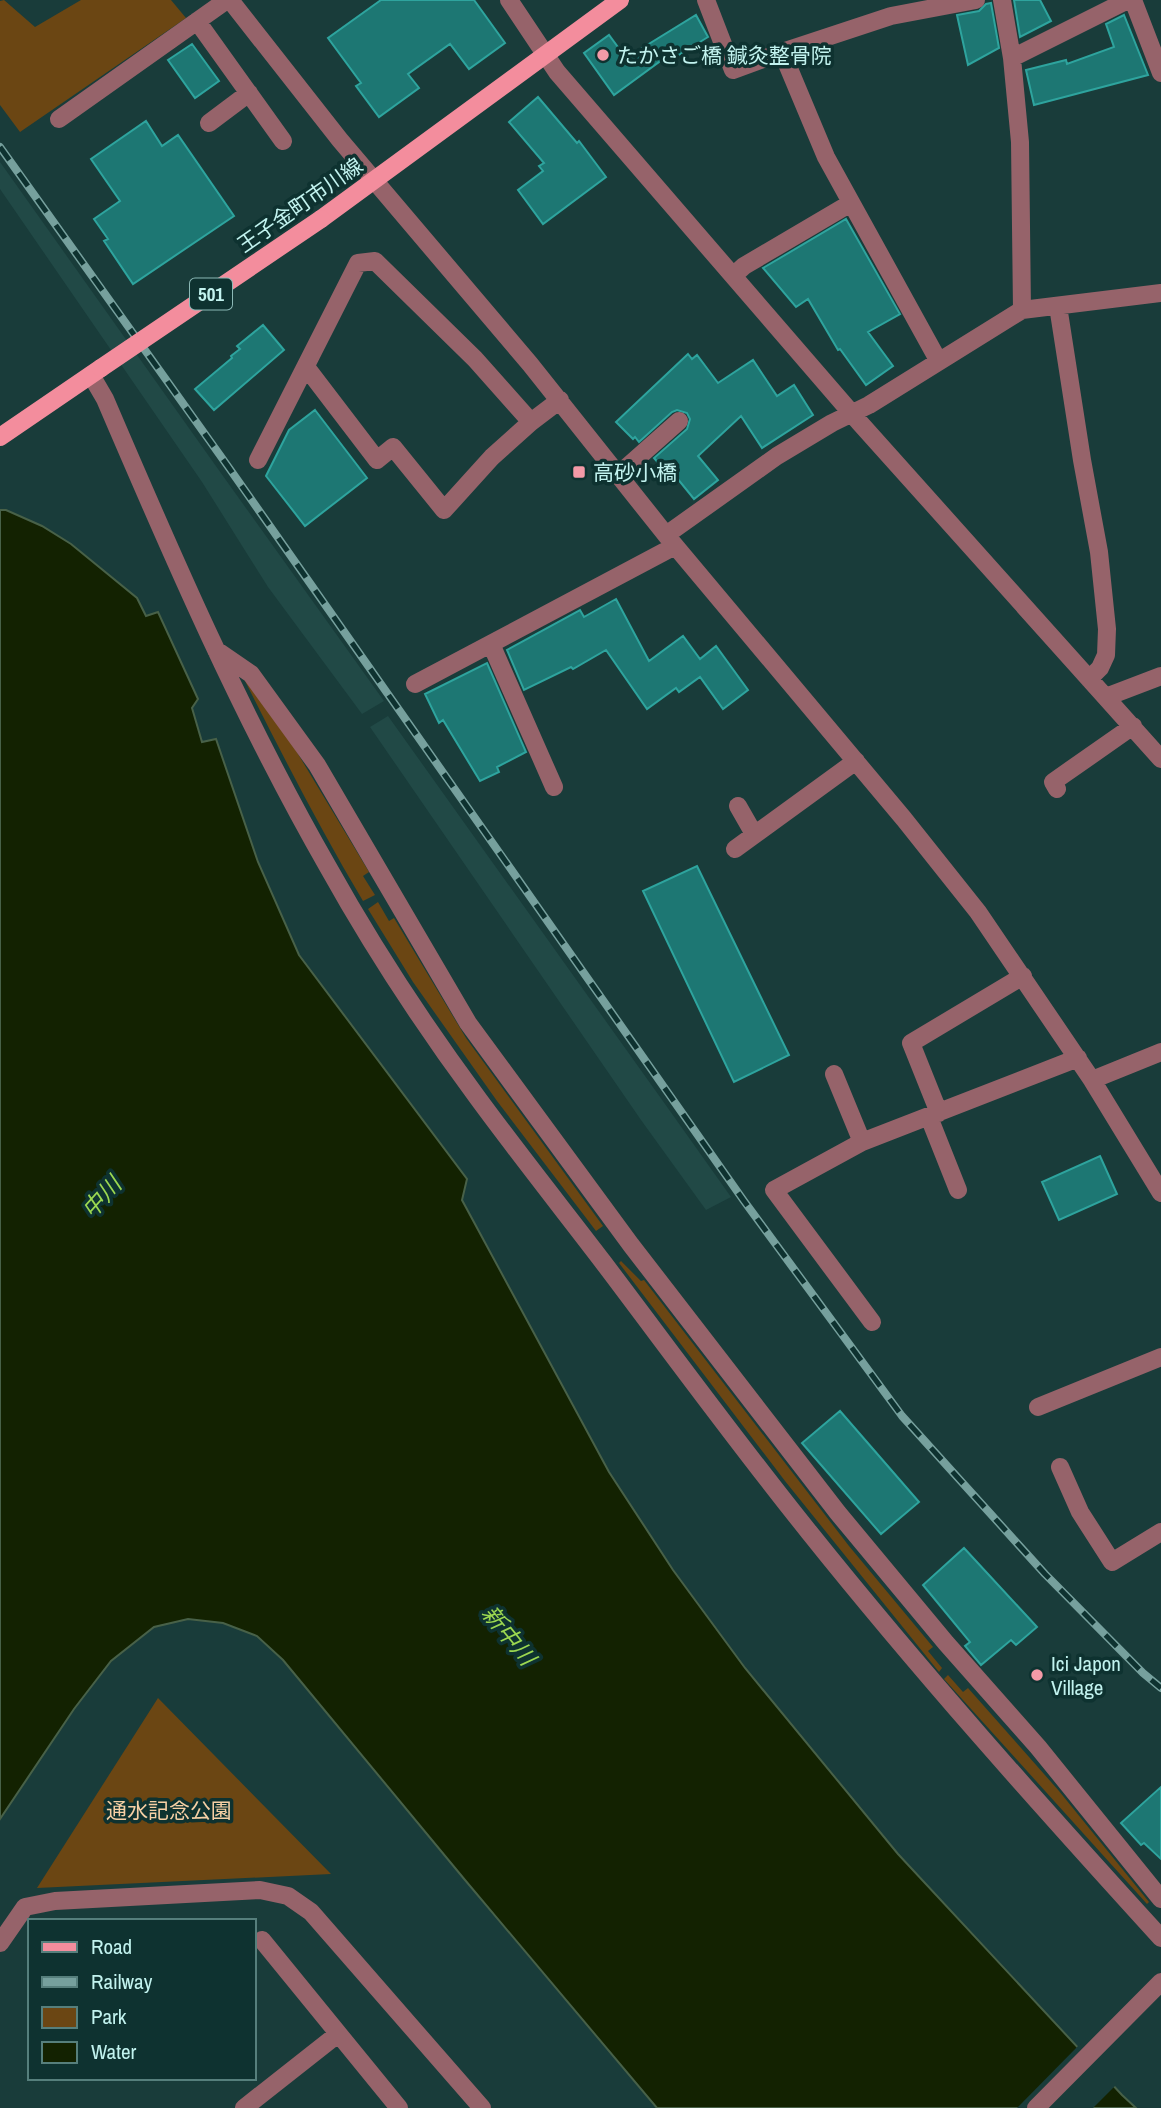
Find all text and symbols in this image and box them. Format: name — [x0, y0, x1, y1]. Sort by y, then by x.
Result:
place label: たかさご橋 鍼灸整骨院 — [617, 41, 832, 70]
marker: たかさご橋 鍼灸整骨院 — [595, 47, 611, 63]
street label: 王子金町市川線 — [231, 151, 369, 259]
road number: 501 — [190, 278, 232, 310]
place label: 高砂小橋 — [593, 458, 677, 487]
marker: 高砂小橋 — [571, 464, 587, 480]
water label: 中川 — [74, 1167, 130, 1224]
water label: 新中川 — [475, 1598, 545, 1674]
place label: Ici Japon Village — [1051, 1649, 1121, 1702]
marker: Ici Japon Village — [1029, 1667, 1045, 1683]
park label: 通水記念公園 — [106, 1796, 232, 1825]
legend — [28, 1919, 256, 2080]
text: Road — [91, 1932, 132, 1961]
text: Railway — [91, 1967, 153, 1996]
text: Park — [91, 2002, 127, 2031]
text: Water — [91, 2037, 137, 2066]

